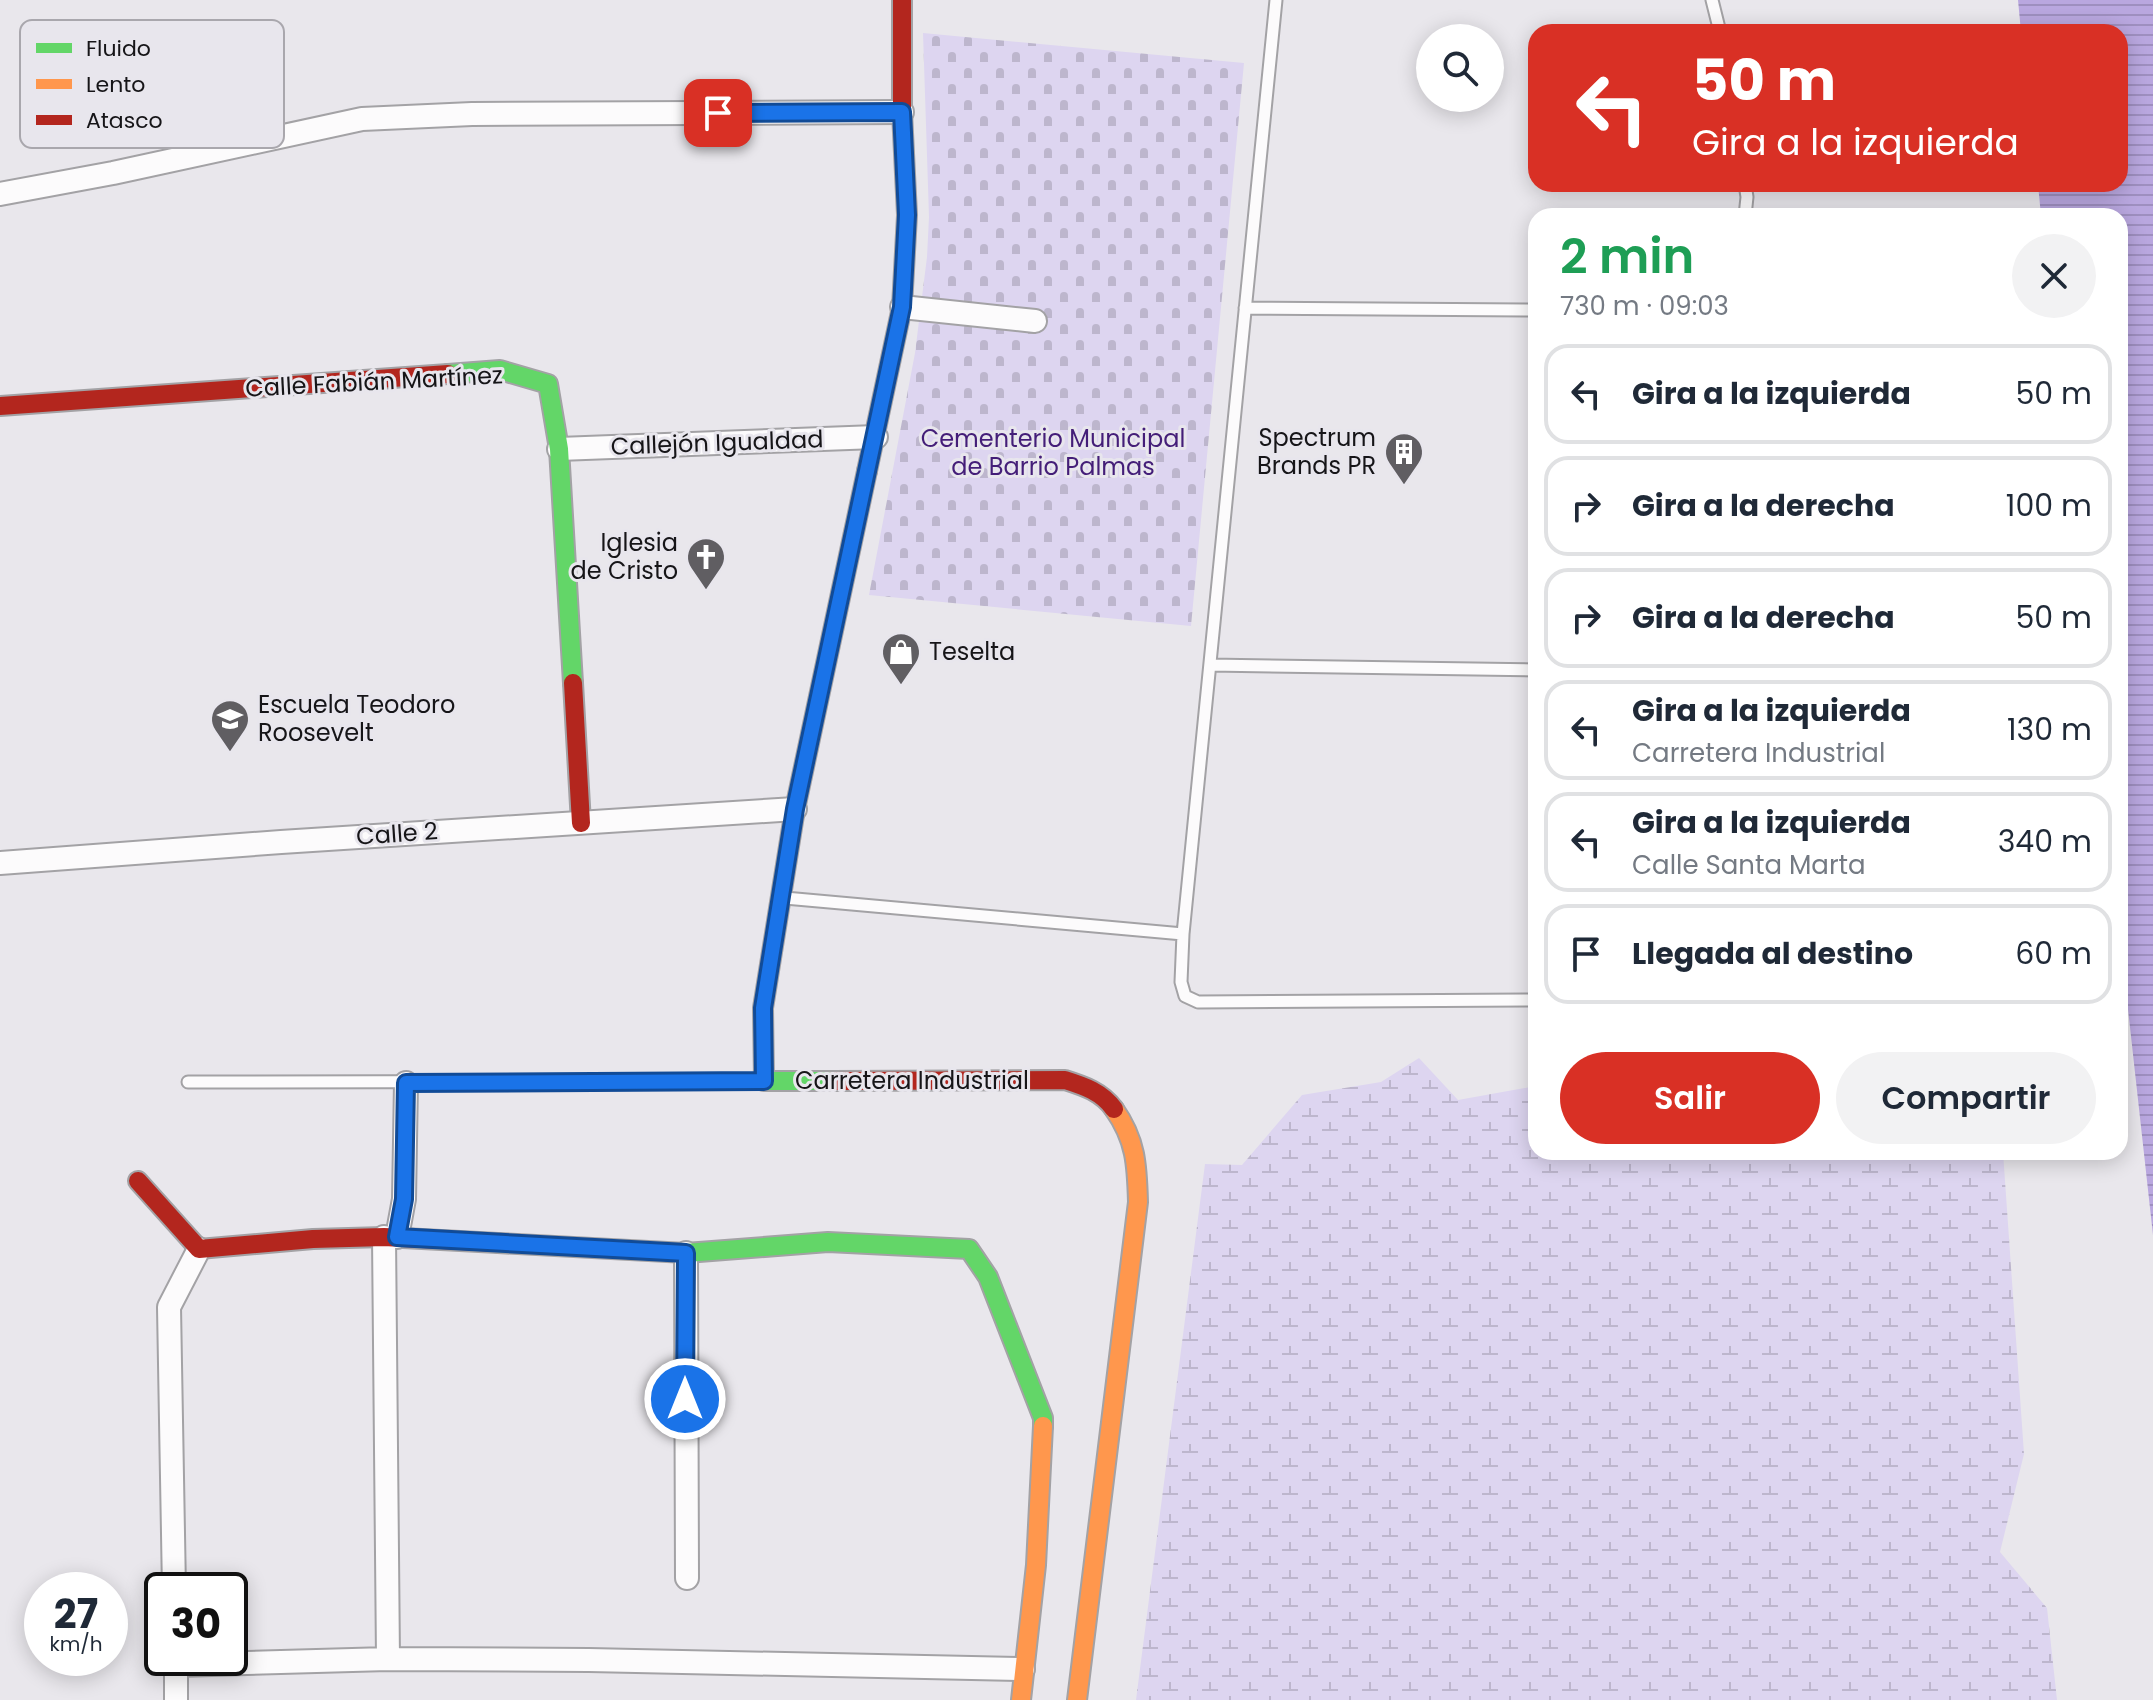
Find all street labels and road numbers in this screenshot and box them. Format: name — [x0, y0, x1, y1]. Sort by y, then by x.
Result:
street label: Calle Fabián Martínez — [244, 358, 504, 405]
street label: Callejón Igualdad — [610, 422, 824, 463]
street label: Calle 2 — [355, 814, 439, 853]
street label: Carretera Industrial — [795, 1064, 1029, 1097]

